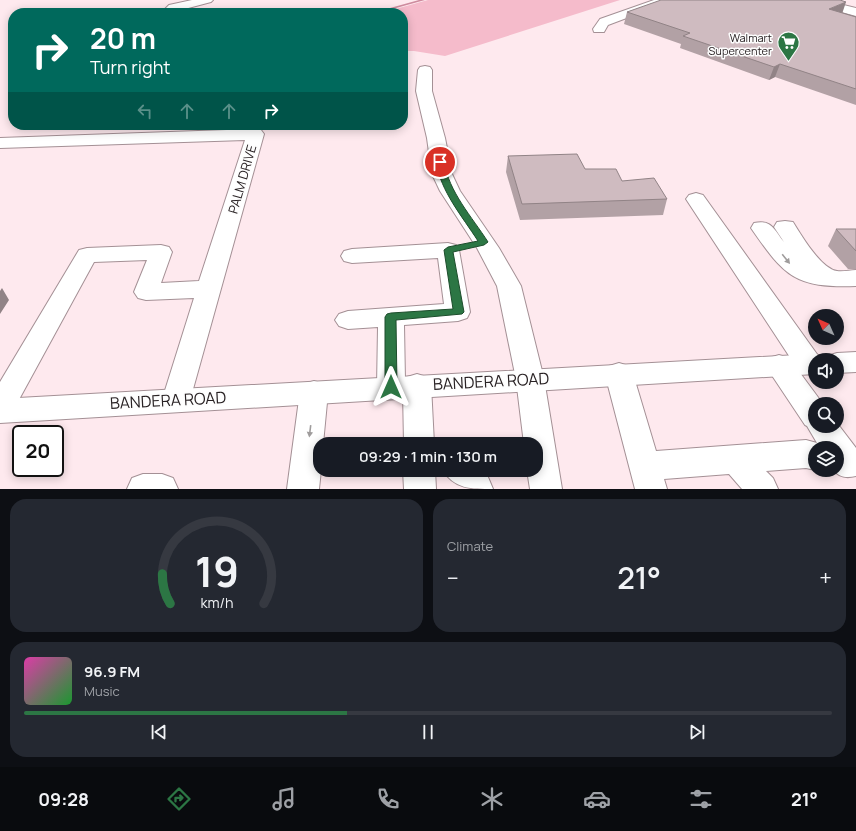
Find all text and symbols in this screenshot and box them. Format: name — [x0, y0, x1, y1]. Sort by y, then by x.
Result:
text: 20 m — [90, 19, 156, 57]
icon: right — [24, 24, 76, 76]
place label: Walmart Supercenter — [709, 30, 772, 58]
supermarket icon: Walmart Supercenter — [775, 30, 801, 63]
text: Turn right — [90, 55, 171, 79]
icon: left — [134, 100, 156, 122]
icon: ahead — [176, 100, 198, 122]
icon: ahead — [218, 100, 240, 122]
icon: right — [260, 100, 282, 122]
street label: PALM DRIVE — [224, 142, 260, 216]
pin — [423, 145, 457, 179]
icon: arrive — [429, 151, 451, 173]
one-way arrow — [782, 253, 790, 264]
north arrow — [808, 309, 844, 345]
map controls — [808, 309, 844, 477]
button: sound — [808, 353, 844, 389]
position arrow — [370, 366, 412, 408]
street label: BANDERA ROAD — [432, 367, 550, 395]
street label: BANDERA ROAD — [109, 386, 227, 414]
button: search — [808, 397, 844, 433]
speed limit sign: 20 — [12, 425, 64, 477]
one-way arrow — [306, 425, 313, 437]
button: layers — [808, 441, 844, 477]
text: 09:29 · 1 min · 130 m — [359, 446, 497, 467]
text: Climate — [447, 537, 493, 555]
text: 19 — [194, 542, 239, 598]
text: 21° — [617, 557, 661, 598]
text: − — [447, 563, 459, 593]
text: + — [819, 563, 832, 593]
text: km/h — [200, 592, 233, 611]
text: 96.9 FM — [84, 661, 140, 682]
text: Music — [84, 682, 120, 700]
icon: previous — [148, 721, 170, 743]
icon: pause — [417, 721, 439, 743]
icon: next — [686, 721, 708, 743]
icon: directions — [165, 785, 193, 813]
icon: music — [270, 785, 298, 813]
icon: phone — [374, 785, 402, 813]
icon: climate — [478, 785, 506, 813]
icon: car — [583, 785, 611, 813]
icon: filters — [687, 785, 715, 813]
text: 09:28 — [38, 787, 89, 811]
text: 21° — [791, 787, 818, 811]

